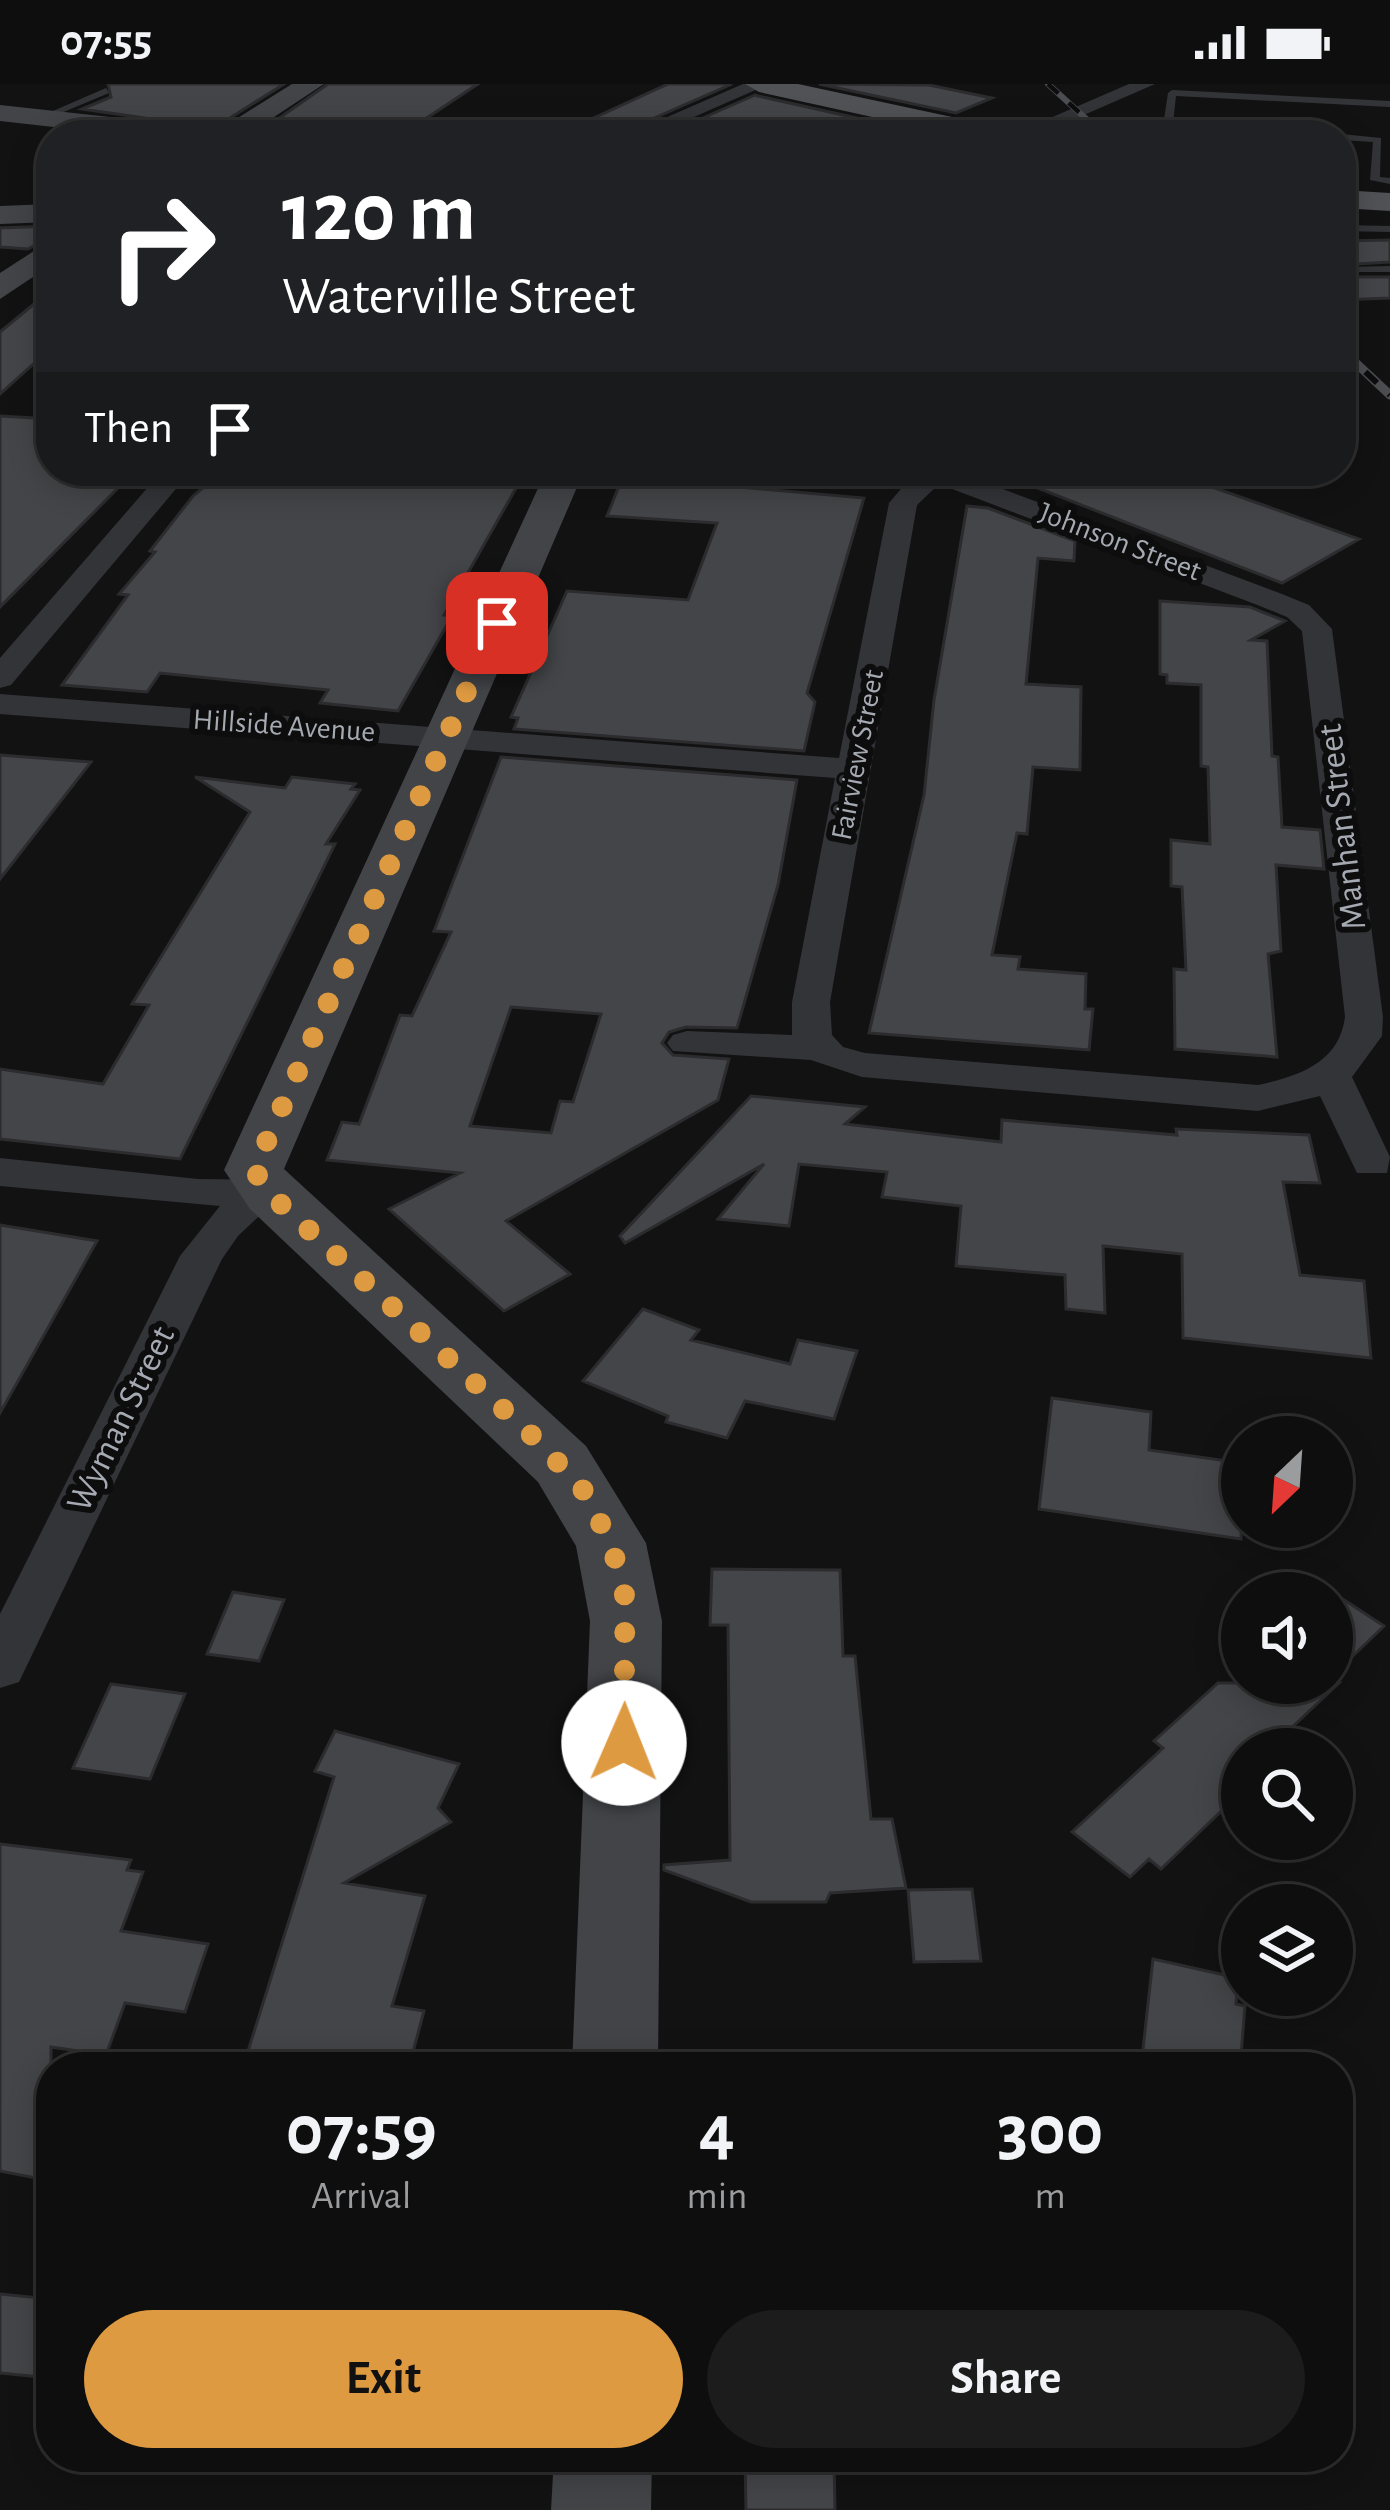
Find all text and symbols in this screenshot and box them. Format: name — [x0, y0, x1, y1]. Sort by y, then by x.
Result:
text: 07:55 — [60, 19, 152, 64]
icon: right — [84, 168, 240, 324]
text: 120 m — [282, 172, 476, 256]
text: Waterville Street — [282, 270, 635, 324]
icon: arrive — [197, 396, 263, 462]
text: Then — [84, 406, 173, 451]
street label: Johnson Street — [1035, 497, 1205, 587]
pin — [446, 572, 548, 674]
icon: arrive — [464, 590, 530, 656]
street label: Fairview Street — [827, 667, 889, 843]
street label: Hillside Avenue — [192, 705, 376, 747]
street label: Manhan Street — [1311, 722, 1372, 932]
street label: Wyman Street — [61, 1320, 181, 1517]
north arrow — [1221, 1416, 1353, 1548]
map controls — [1221, 1416, 1353, 2016]
button: sound — [1221, 1572, 1353, 1704]
position arrow — [561, 1680, 687, 1806]
button: search — [1221, 1728, 1353, 1860]
button: layers — [1221, 1884, 1353, 2016]
text: 07:59 — [286, 2095, 437, 2167]
text: 4 — [699, 2095, 735, 2167]
text: 300 — [997, 2095, 1103, 2167]
text: Arrival — [311, 2177, 411, 2216]
text: min — [687, 2177, 747, 2216]
text: m — [1035, 2177, 1066, 2216]
button: Exit — [84, 2310, 683, 2448]
button: Share — [707, 2310, 1305, 2448]

